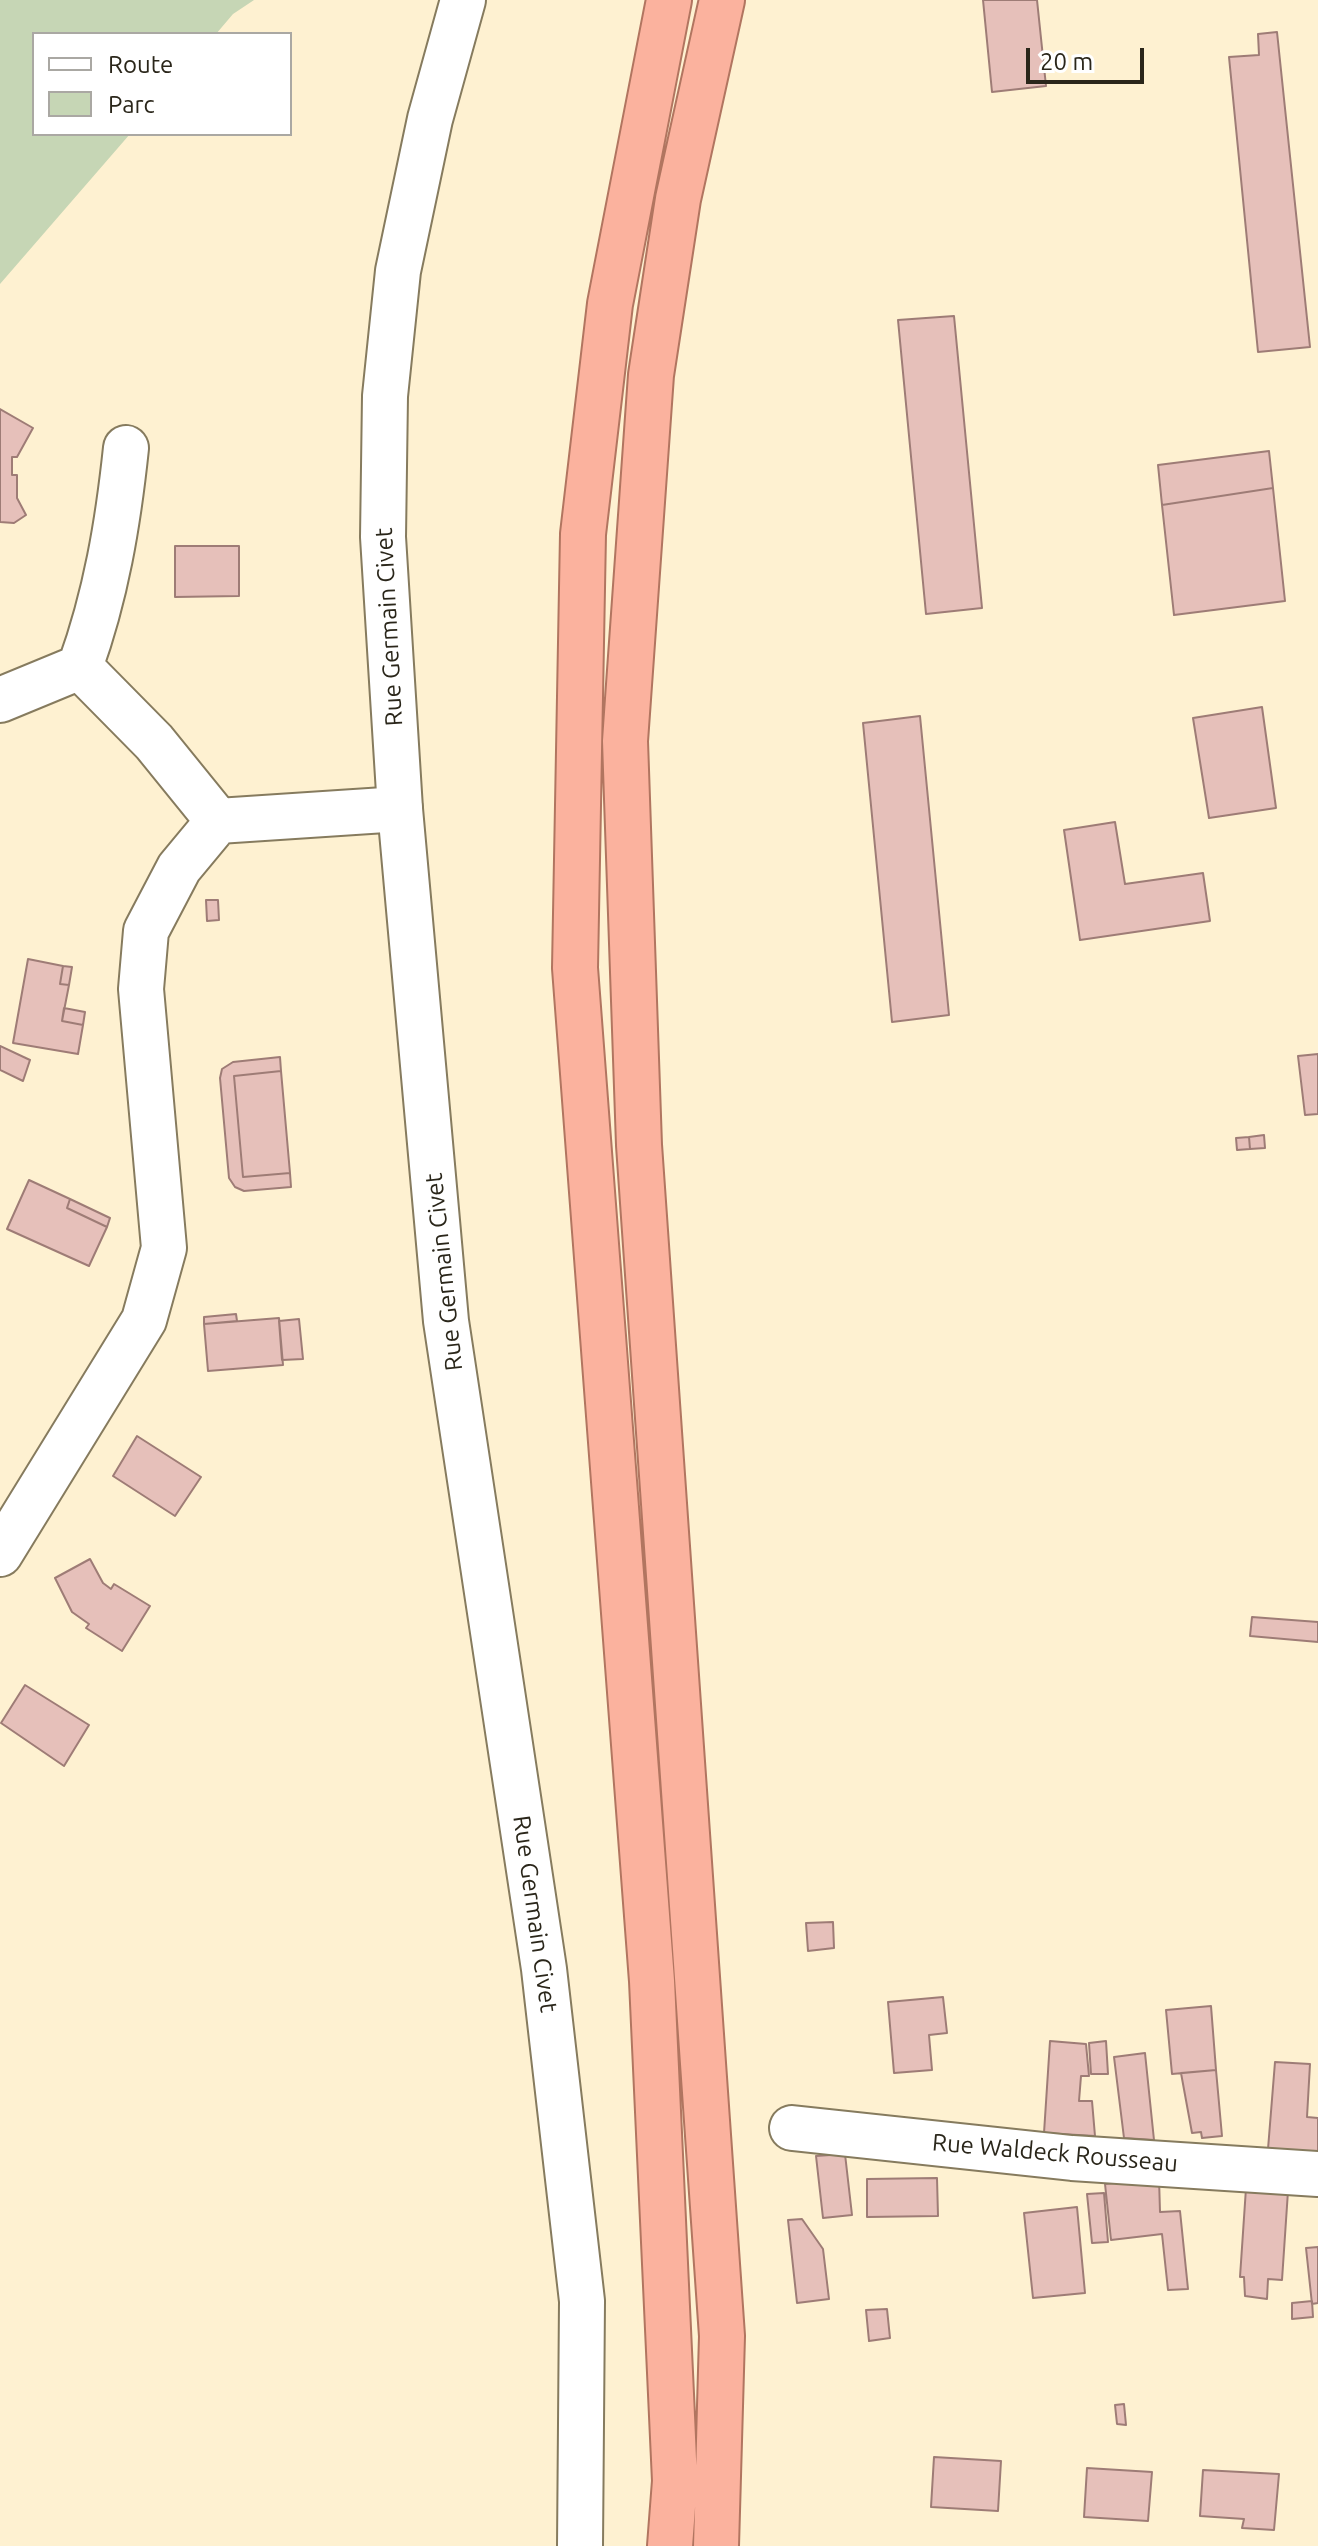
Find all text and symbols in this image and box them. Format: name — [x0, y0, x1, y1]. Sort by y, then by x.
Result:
legend — [32, 32, 292, 136]
scale bar — [1030, 32, 1148, 82]
text: 20 m — [1040, 48, 1093, 75]
text: Route — [108, 51, 173, 78]
text: Parc — [108, 91, 155, 118]
street label: Rue Germain Civet — [369, 527, 409, 727]
street label: Rue Germain Civet — [419, 1172, 469, 1372]
street label: Rue Germain Civet — [507, 1814, 563, 2014]
street label: Rue Waldeck Rousseau — [931, 2128, 1179, 2178]

